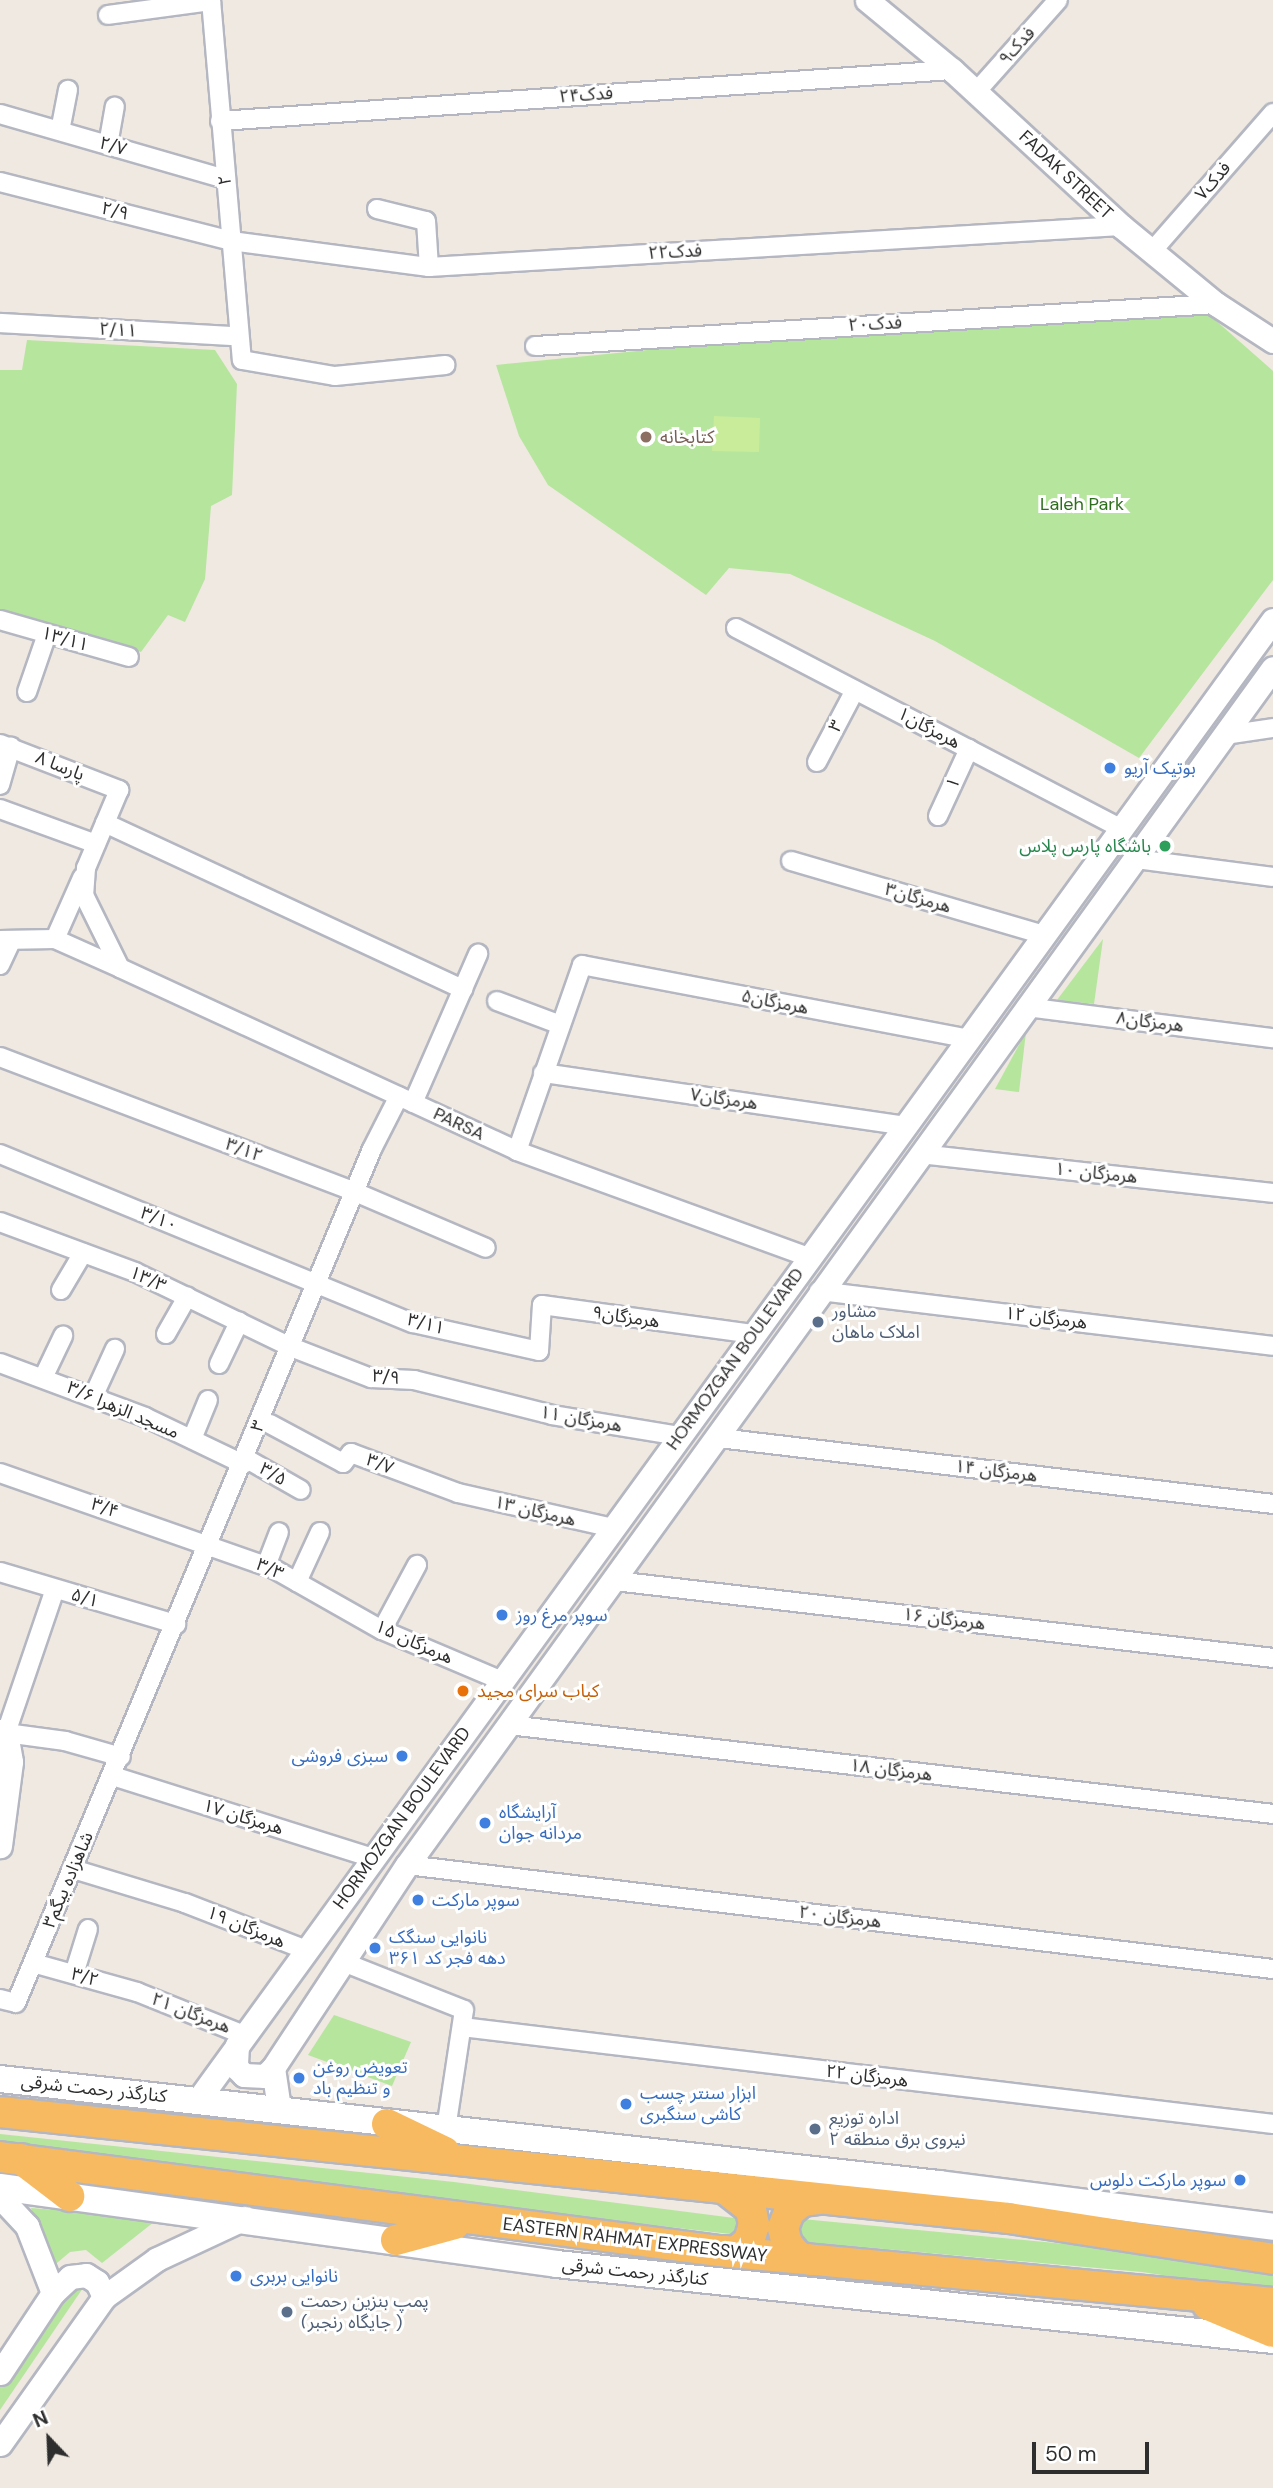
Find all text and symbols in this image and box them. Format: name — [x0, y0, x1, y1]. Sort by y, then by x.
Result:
street label: فدک۹ — [994, 23, 1040, 69]
street label: فدک۲۴ — [558, 82, 614, 108]
street label: FADAK STREET — [1015, 126, 1117, 224]
street label: ۲/۷ — [97, 132, 129, 160]
street label: فدک۷ — [1191, 157, 1235, 205]
street label: ۲ — [214, 174, 236, 186]
street label: ۲/۹ — [99, 197, 131, 225]
street label: فدک۲۲ — [647, 240, 703, 264]
street label: فدک۲۰ — [847, 312, 903, 336]
street label: ۲/۱۱ — [98, 318, 138, 342]
place label: کتابخانه — [660, 426, 715, 448]
marker: کتابخانه — [638, 429, 654, 445]
park label: Laleh Park — [1040, 493, 1124, 515]
street label: ۱۳/۱۱ — [39, 622, 91, 656]
street label: هرمزگان۱ — [894, 703, 964, 753]
street label: ۳ — [824, 716, 848, 736]
street label: ۸ پارسا — [32, 746, 88, 786]
place label: بوتیک آریو — [1124, 757, 1196, 779]
marker: بوتیک آریو — [1102, 760, 1118, 776]
street label: ۱ — [941, 774, 965, 792]
place label: باشگاه پارس پلاس — [1019, 835, 1151, 857]
marker: باشگاه پارس پلاس — [1157, 838, 1173, 854]
street label: هرمزگان۳ — [882, 878, 954, 918]
street label: هرمزگان۵ — [740, 985, 810, 1019]
street label: هرمزگان۸ — [1115, 1007, 1185, 1037]
street label: هرمزگان۷ — [689, 1084, 759, 1114]
street label: PARSA — [430, 1103, 488, 1145]
street label: ۳/۱۲ — [222, 1133, 266, 1167]
street label: هرمزگان ۱۰ — [1054, 1158, 1138, 1188]
street label: ۳/۱۰ — [137, 1202, 181, 1236]
street label: ۱۳/۳ — [126, 1261, 170, 1297]
street label: HORMOZGAN BOULEVARD — [662, 1264, 808, 1454]
place label: مشاور املاک ماهان — [832, 1301, 920, 1344]
street label: هرمزگان۹ — [591, 1302, 661, 1332]
street label: هرمزگان ۱۲ — [1004, 1302, 1088, 1334]
street label: ۳/۱۱ — [405, 1309, 447, 1339]
marker: مشاور املاک ماهان — [810, 1314, 826, 1330]
street label: ۳/۹ — [371, 1365, 401, 1389]
street label: مسجد الزهرا ۳/۶ — [64, 1377, 182, 1443]
street label: هرمزگان ۱۱ — [538, 1401, 624, 1437]
street label: ۳ — [246, 1417, 270, 1435]
street label: ۳/۷ — [363, 1449, 397, 1479]
street label: هرمزگان ۱۴ — [954, 1455, 1038, 1487]
street label: ۳/۵ — [256, 1458, 290, 1490]
street label: هرمزگان ۱۳ — [492, 1491, 578, 1531]
street label: ۳/۴ — [88, 1493, 122, 1523]
street label: ۳/۳ — [253, 1554, 287, 1584]
street label: ۵/۱ — [69, 1584, 101, 1612]
street label: هرمزگان ۱۶ — [902, 1603, 986, 1635]
place label: سوپر مرغ روز — [516, 1604, 608, 1626]
marker: سوپر مرغ روز — [494, 1607, 510, 1623]
street label: هرمزگان ۱۵ — [372, 1615, 456, 1669]
place label: کباب سرای مجید — [477, 1680, 599, 1702]
marker: کباب سرای مجید — [455, 1683, 471, 1699]
street label: HORMOZGAN BOULEVARD — [329, 1723, 475, 1913]
place label: سبزی فروشی — [292, 1745, 388, 1767]
marker: سبزی فروشی — [394, 1748, 410, 1764]
street label: هرمزگان ۱۸ — [849, 1754, 933, 1786]
street label: هرمزگان ۱۷ — [200, 1795, 286, 1839]
place label: آرایشگاه مردانه جوان — [499, 1802, 582, 1844]
marker: آرایشگاه مردانه جوان — [477, 1815, 493, 1831]
street label: ۳شاهزاده بیگم — [38, 1829, 98, 1931]
place label: سوپر مارکت — [432, 1889, 520, 1911]
marker: سوپر مارکت — [410, 1892, 426, 1908]
street label: هرمزگان ۱۹ — [203, 1901, 289, 1953]
street label: هرمزگان ۲۰ — [798, 1901, 882, 1933]
place label: نانوایی سنگک دهه فجر کد ۳۶۱ — [389, 1927, 506, 1969]
marker: نانوایی سنگک دهه فجر کد ۳۶۱ — [367, 1940, 383, 1956]
street label: ۳/۲ — [69, 1963, 101, 1991]
street label: هرمزگان ۲۱ — [148, 1988, 234, 2038]
place label: تعویض روغن و تنظیم باد — [313, 2057, 408, 2100]
street label: هرمزگان ۲۲ — [825, 2060, 909, 2092]
marker: تعویض روغن و تنظیم باد — [291, 2070, 307, 2086]
street label: کنارگذر رحمت شرقی — [20, 2071, 168, 2107]
place label: ابزار سنتر چسب کاشی سنگبری — [640, 2083, 756, 2126]
marker: ابزار سنتر چسب کاشی سنگبری — [618, 2096, 634, 2112]
place label: اداره توزیع نیروی برق منطقه ۲ — [829, 2108, 965, 2150]
marker: اداره توزیع نیروی برق منطقه ۲ — [807, 2121, 823, 2137]
place label: سوپر مارکت دلوس — [1090, 2169, 1226, 2191]
marker: سوپر مارکت دلوس — [1232, 2172, 1248, 2188]
street label: EASTERN RAHMAT EXPRESSWAY — [502, 2213, 768, 2267]
street label: کنارگذر رحمت شرقی — [561, 2254, 709, 2290]
place label: نانوایی بربری — [250, 2265, 338, 2287]
marker: نانوایی بربری — [228, 2268, 244, 2284]
place label: پمپ بنزین رحمت (جایگاه رنجبر ) — [301, 2291, 429, 2334]
marker: پمپ بنزین رحمت (جایگاه رنجبر ) — [279, 2304, 295, 2320]
north arrow — [14, 2404, 84, 2474]
text: N — [29, 2405, 52, 2433]
scale bar — [1035, 2428, 1152, 2472]
text: 50 m — [1045, 2440, 1096, 2468]

